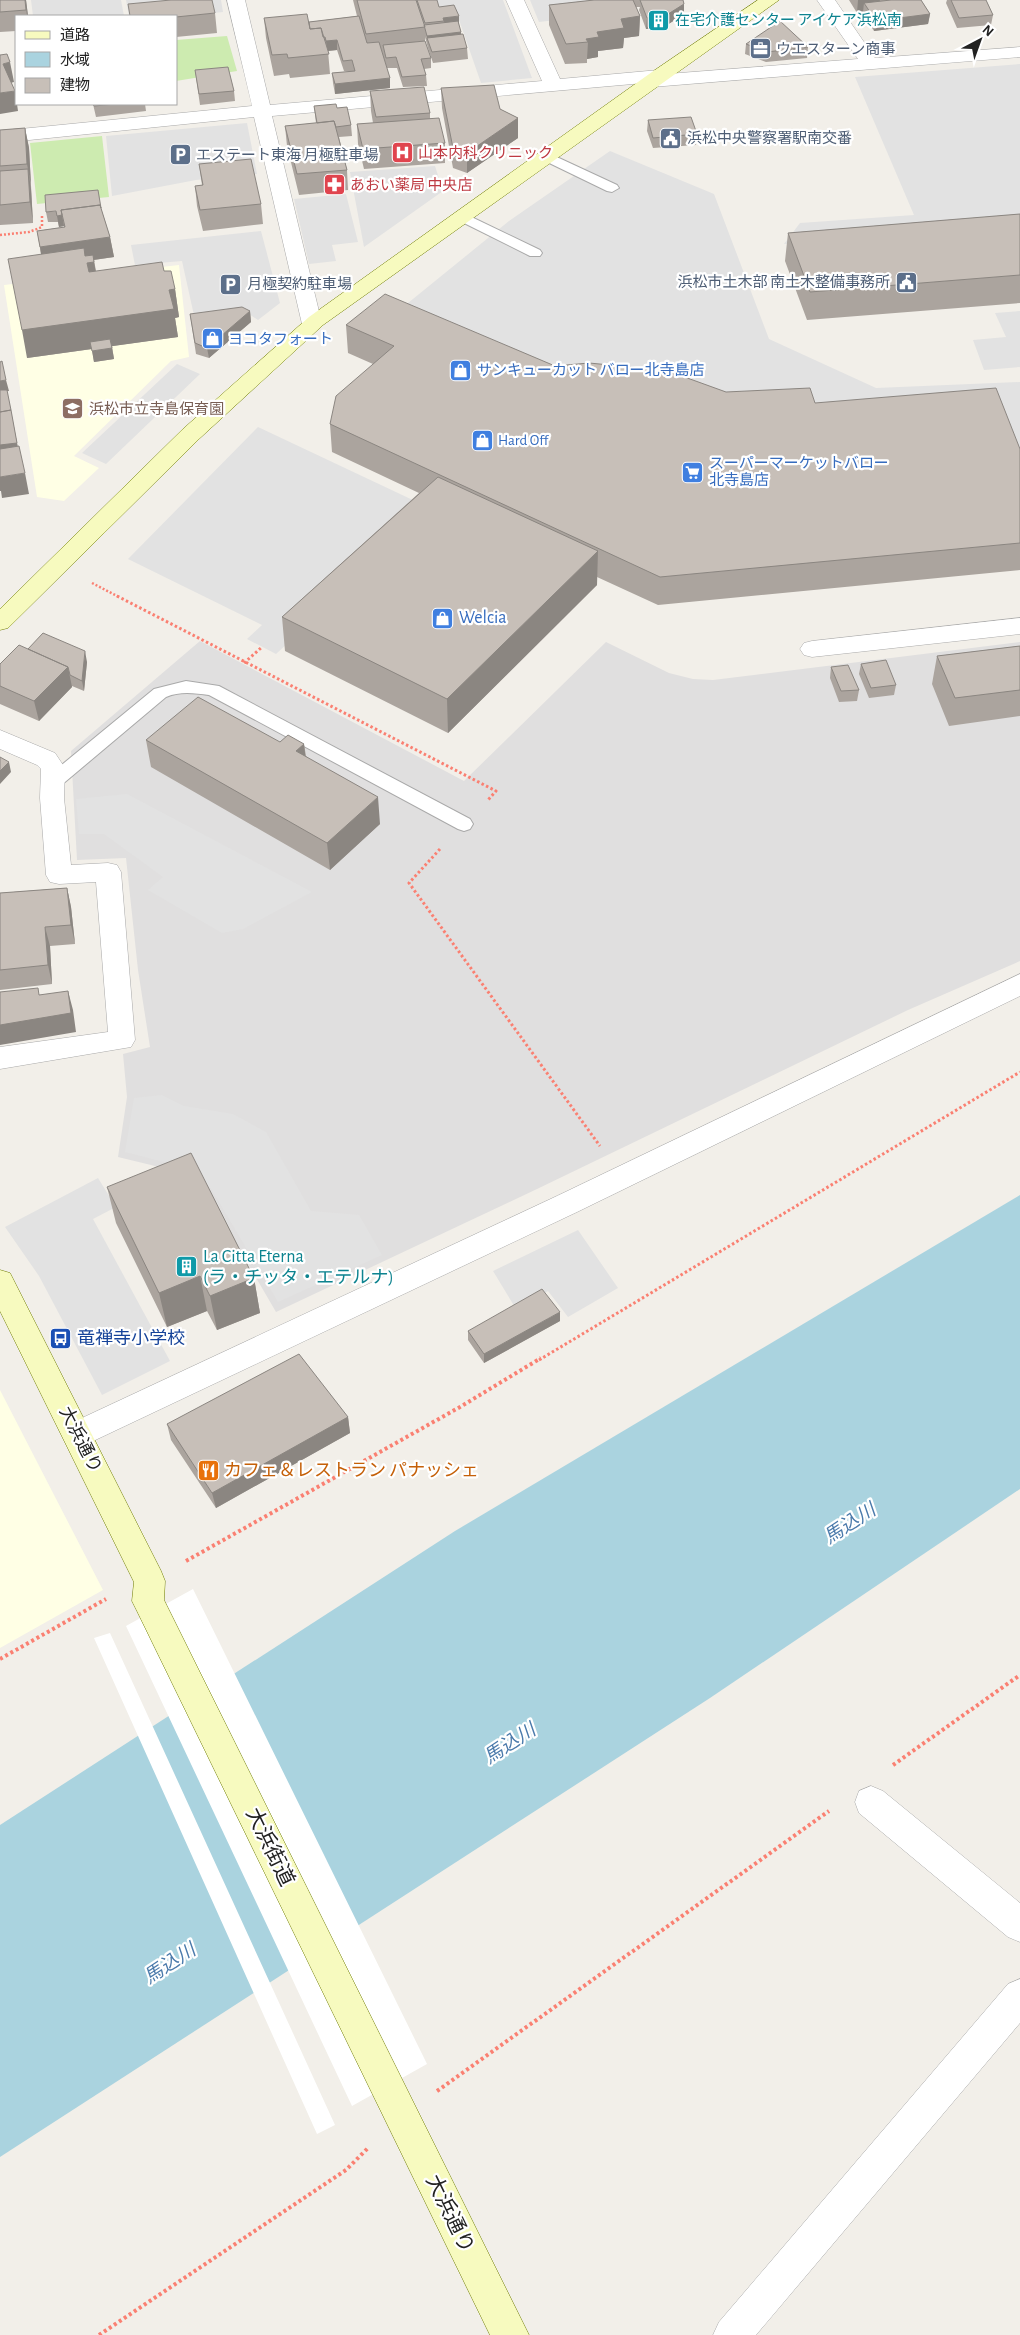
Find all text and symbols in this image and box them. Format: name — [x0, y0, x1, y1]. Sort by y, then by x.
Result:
building icon: 在宅介護センター アイケア浜松南 — [647, 8, 671, 32]
place label: 在宅介護センター アイケア浜松南 — [675, 12, 902, 28]
legend — [15, 15, 178, 105]
north arrow — [955, 15, 1005, 65]
text: N — [980, 22, 996, 39]
text: 道路 — [60, 27, 90, 43]
office icon: ウエスターン商事 — [748, 37, 772, 61]
place label: ウエスターン商事 — [776, 41, 895, 57]
text: 水域 — [60, 52, 90, 68]
text: 建物 — [60, 77, 90, 93]
public building icon: 浜松中央警察署駅南交番 — [659, 126, 683, 150]
place label: 浜松中央警察署駅南交番 — [687, 130, 852, 146]
hospital icon: 山本内科クリニック — [390, 141, 414, 165]
parking icon: エステート東海 月極駐車場 — [168, 143, 192, 167]
place label: 山本内科クリニック — [418, 145, 553, 161]
place label: エステート東海 月極駐車場 — [196, 147, 378, 163]
pharmacy icon: あおい薬局 中央店 — [322, 173, 346, 197]
place label: あおい薬局 中央店 — [350, 177, 472, 193]
public building icon: 浜松市土木部 南土木整備事務所 — [894, 270, 918, 294]
parking icon: 月極契約駐車場 — [219, 272, 243, 296]
place label: 浜松市土木部 南土木整備事務所 — [678, 274, 890, 290]
place label: 月極契約駐車場 — [247, 276, 352, 292]
shop icon: ヨコタフォート — [200, 327, 224, 351]
place label: ヨコタフォート — [228, 331, 333, 347]
shop icon: サンキューカット バロー北寺島店 — [449, 358, 473, 382]
place label: サンキューカット バロー北寺島店 — [477, 361, 704, 378]
school or university icon: 浜松市立寺島保育園 — [61, 397, 85, 421]
place label: 浜松市立寺島保育園 — [89, 401, 224, 417]
shop icon: Hard Off — [470, 428, 494, 452]
place label: Hard Off — [498, 433, 550, 448]
place label: スーパーマーケットバロー 北寺島店 — [709, 455, 889, 488]
supermarket icon: スーパーマーケットバロー 北寺島店 — [681, 460, 705, 484]
shop icon: Welcia — [431, 606, 455, 630]
place label: Welcia — [459, 609, 507, 627]
place label: La Citta Eterna (ラ・チッタ・エテルナ) — [203, 1248, 394, 1287]
building icon: La Citta Eterna (ラ・チッタ・エテルナ) — [175, 1255, 199, 1279]
bus stop icon: 竜禅寺小学校 — [49, 1327, 73, 1351]
place label: 竜禅寺小学校 — [77, 1328, 185, 1348]
street label: 大浜通り — [56, 1403, 106, 1476]
restaurant icon: カフェ＆レストラン パナッシェ — [196, 1459, 220, 1483]
place label: カフェ＆レストラン パナッシェ — [224, 1462, 479, 1480]
water label: 馬込川 — [820, 1499, 881, 1547]
water label: 馬込川 — [480, 1719, 541, 1767]
street label: 大浜街道 — [242, 1804, 299, 1889]
water label: 馬込川 — [140, 1939, 201, 1987]
street label: 大浜通り — [422, 2171, 479, 2256]

